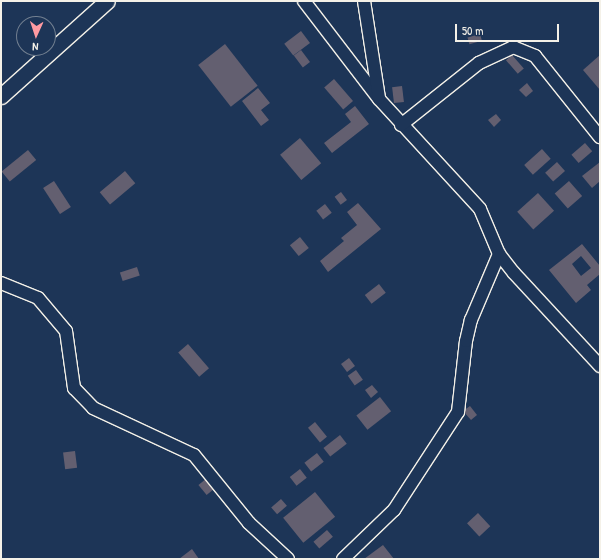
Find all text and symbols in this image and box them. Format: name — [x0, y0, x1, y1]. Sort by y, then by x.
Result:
north arrow — [16, 16, 56, 56]
scale bar — [457, 16, 561, 42]
text: 50 m — [462, 22, 483, 39]
text: N — [32, 40, 39, 54]

